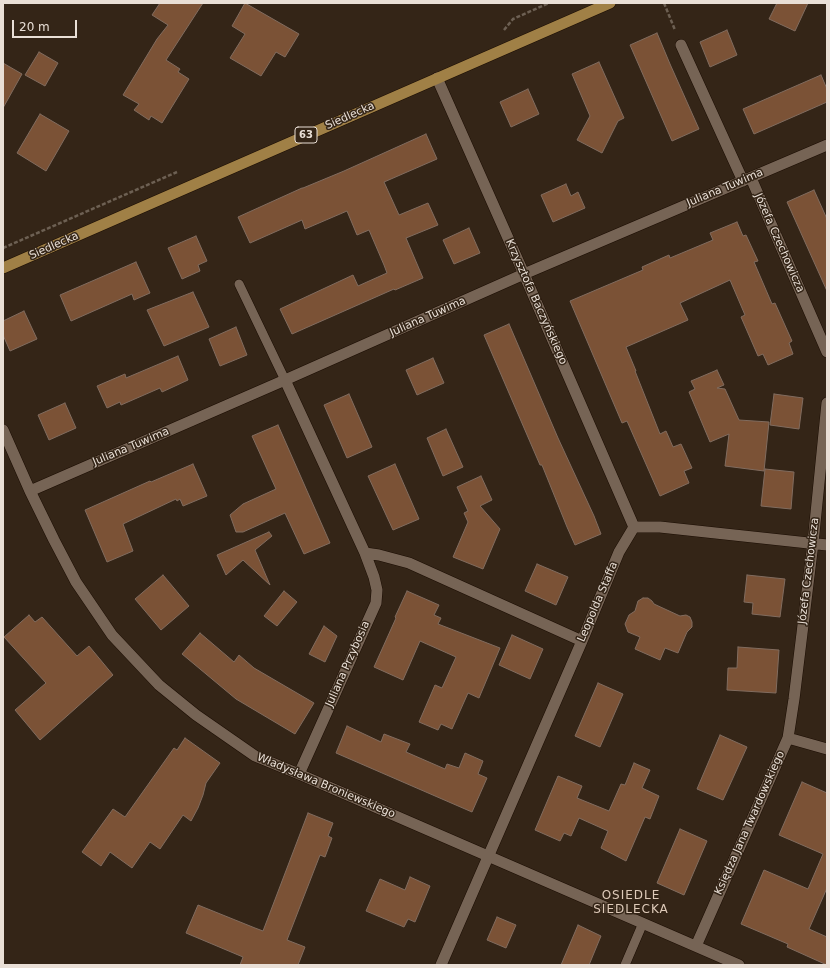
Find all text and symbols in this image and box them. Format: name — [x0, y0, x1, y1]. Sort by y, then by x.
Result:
scale bar — [14, 12, 79, 38]
text: 20 m — [19, 20, 50, 34]
street label: Siedlecka — [323, 99, 377, 133]
road number: 63 — [295, 127, 317, 143]
street label: Juliana Tuwima — [685, 166, 765, 210]
street label: Józefa Czechowicza — [751, 191, 807, 295]
street label: Siedlecka — [27, 229, 81, 263]
street label: Krzysztofa Baczyńskiego — [502, 237, 570, 367]
street label: Juliana Tuwima — [388, 294, 468, 340]
street label: Juliana Tuwima — [91, 425, 171, 469]
street label: Józefa Czechowicza — [796, 517, 822, 625]
street label: Leopolda Staffa — [575, 560, 621, 644]
street label: Juliana Przybosia — [323, 619, 373, 709]
street label: Księdza Jana Twardowskiego — [712, 749, 788, 897]
street label: Władysława Broniewskiego — [255, 751, 397, 821]
district label: OSIEDLE SIEDLECKA — [593, 889, 669, 917]

